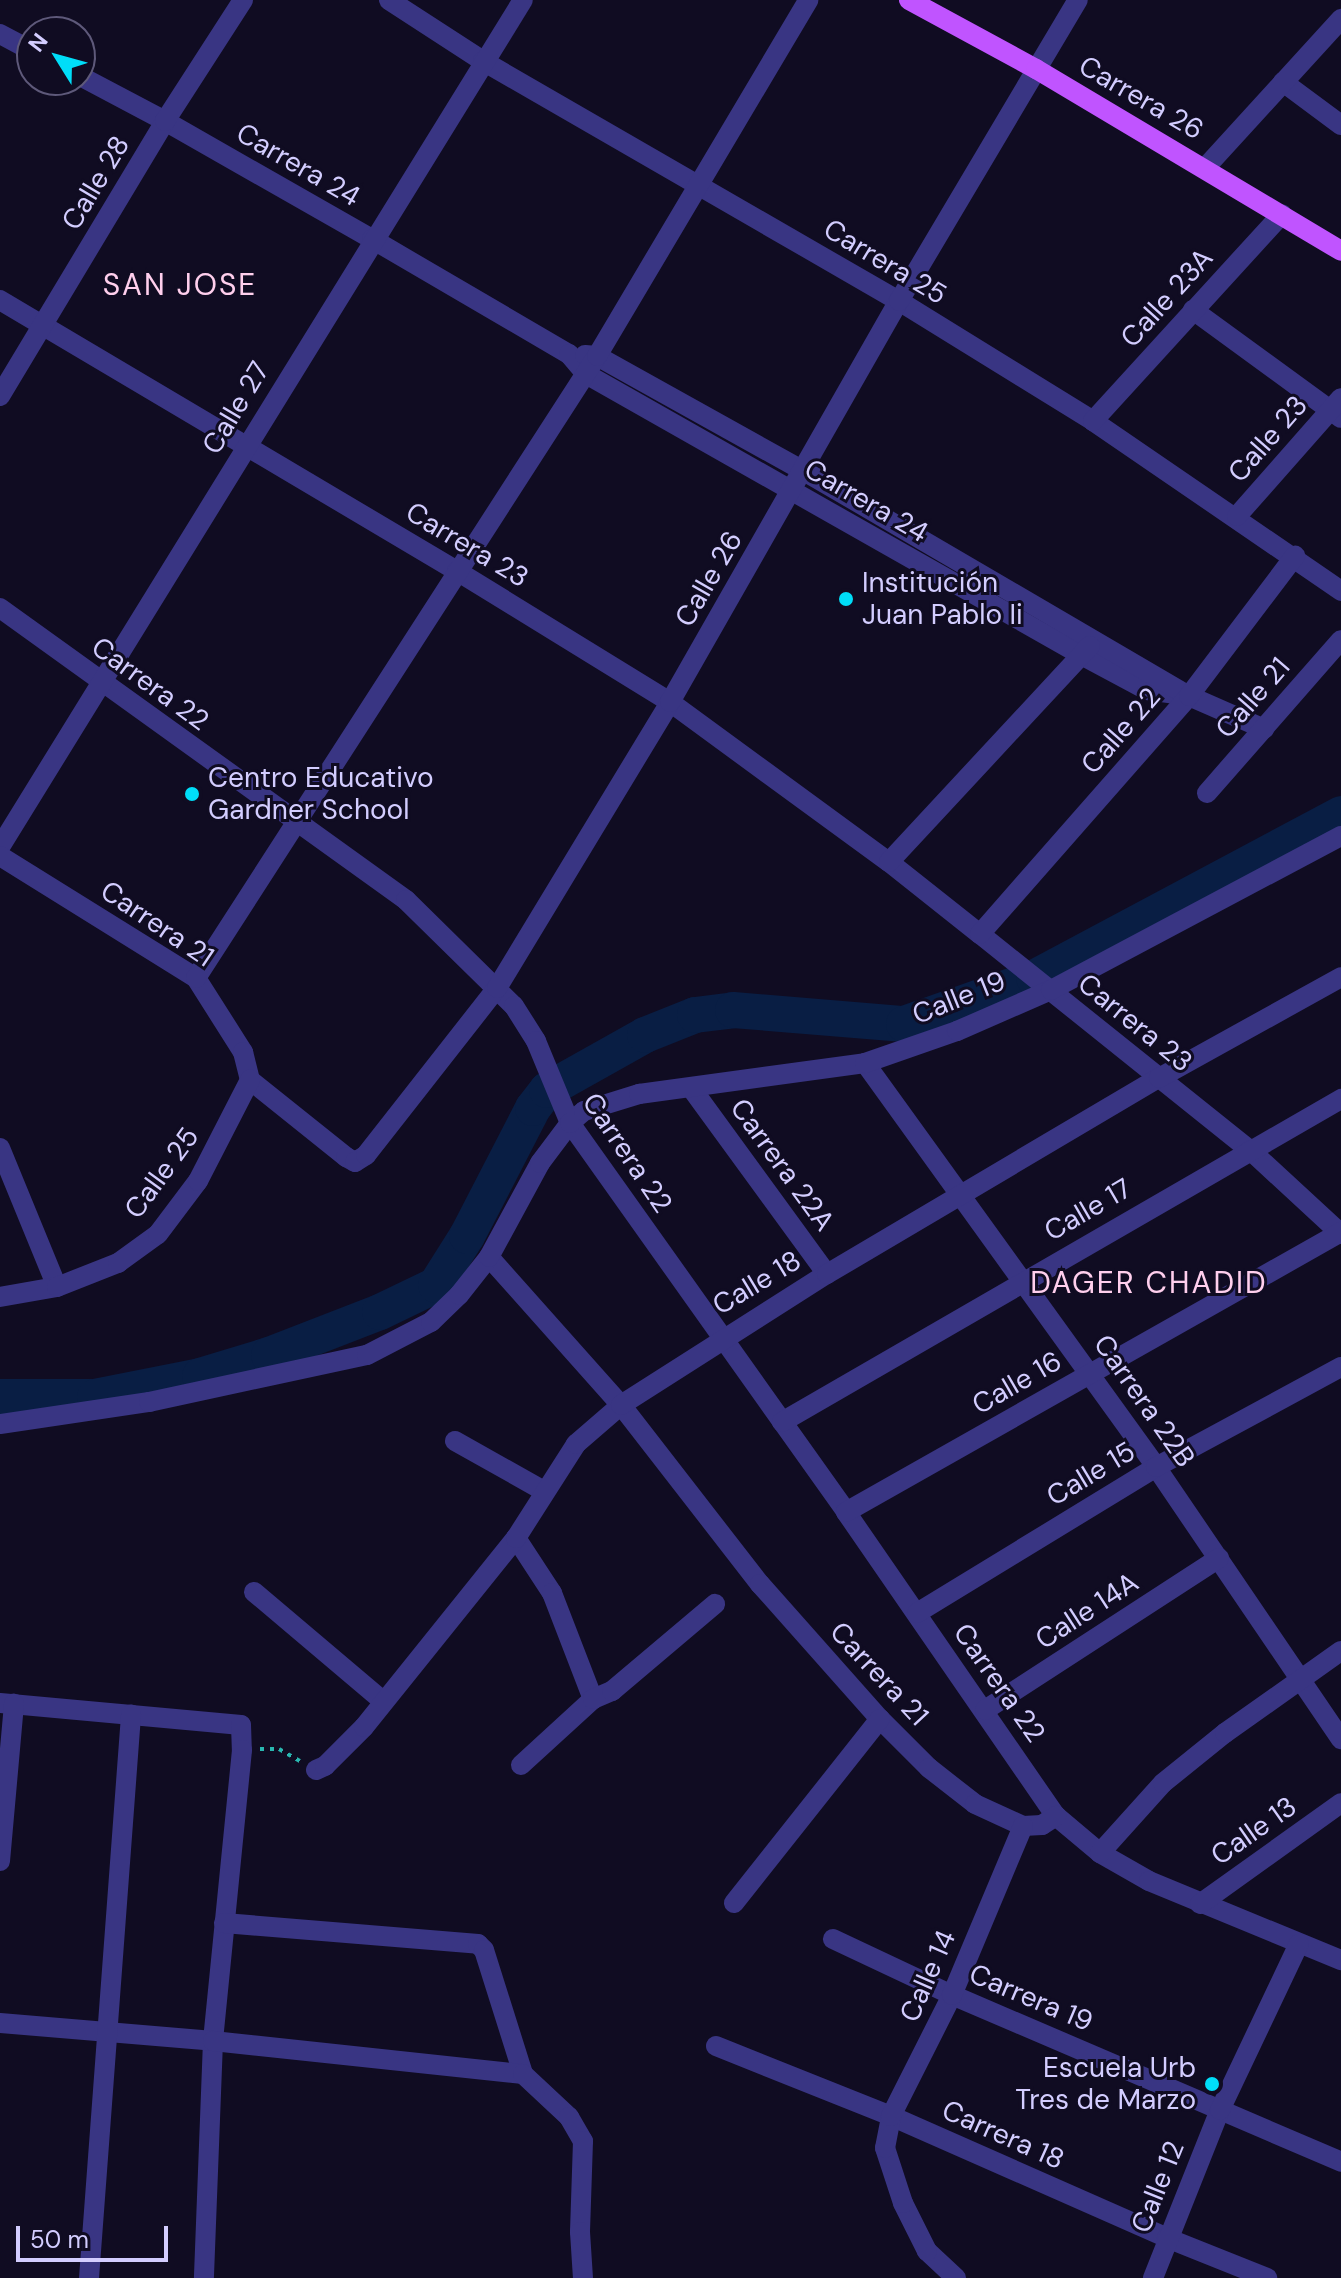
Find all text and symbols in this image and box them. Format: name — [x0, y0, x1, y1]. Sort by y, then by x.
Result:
north arrow — [16, 16, 96, 96]
text: N — [22, 27, 54, 58]
street label: Carrera 26 — [1073, 49, 1209, 147]
street label: Carrera 24 — [230, 116, 366, 214]
street label: Calle 28 — [55, 130, 137, 236]
street label: Carrera 25 — [817, 212, 953, 312]
street label: Calle 23A — [1114, 242, 1220, 354]
district label: SAN JOSE — [103, 267, 257, 303]
street label: Calle 27 — [195, 356, 277, 460]
street label: Calle 23 — [1221, 389, 1315, 489]
street label: Carrera 24 — [798, 452, 934, 550]
street label: Carrera 23 — [400, 495, 534, 595]
street label: Calle 26 — [668, 525, 750, 633]
place label: Institución Juan Pablo Ii — [862, 566, 1023, 632]
marker: Institución Juan Pablo Ii — [837, 590, 855, 608]
street label: Carrera 22 — [85, 630, 215, 738]
street label: Calle 21 — [1209, 651, 1297, 745]
street label: Calle 22 — [1074, 681, 1168, 781]
place label: Centro Educativo Gardner School — [208, 761, 434, 827]
marker: Centro Educativo Gardner School — [183, 785, 201, 803]
street label: Carrera 21 — [94, 874, 220, 974]
street label: Calle 19 — [908, 964, 1010, 1032]
street label: Carrera 23 — [1071, 967, 1199, 1079]
street label: Carrera 22 — [575, 1087, 679, 1219]
street label: Carrera 22A — [723, 1092, 841, 1238]
street label: Calle 25 — [118, 1121, 206, 1225]
street label: Calle 17 — [1039, 1172, 1137, 1248]
street label: Calle 18 — [707, 1244, 807, 1322]
district label: DAGER CHADID — [1030, 1265, 1268, 1301]
street label: Carrera 22B — [1086, 1328, 1202, 1474]
street label: Calle 16 — [966, 1344, 1068, 1422]
street label: Calle 15 — [1041, 1435, 1141, 1513]
street label: Calle 14A — [1029, 1565, 1145, 1657]
street label: Carrera 21 — [823, 1615, 935, 1733]
street label: Carrera 22 — [946, 1617, 1052, 1749]
street label: Calle 13 — [1205, 1790, 1303, 1872]
street label: Calle 14 — [893, 1925, 963, 2027]
street label: Carrera 19 — [964, 1957, 1098, 2039]
place label: Escuela Urb Tres de Marzo — [1015, 2051, 1196, 2117]
marker: Escuela Urb Tres de Marzo — [1203, 2075, 1221, 2093]
street label: Carrera 18 — [937, 2093, 1069, 2177]
street label: Calle 12 — [1124, 2136, 1192, 2238]
scale bar — [20, 2210, 172, 2260]
text: 50 m — [30, 2224, 89, 2255]

